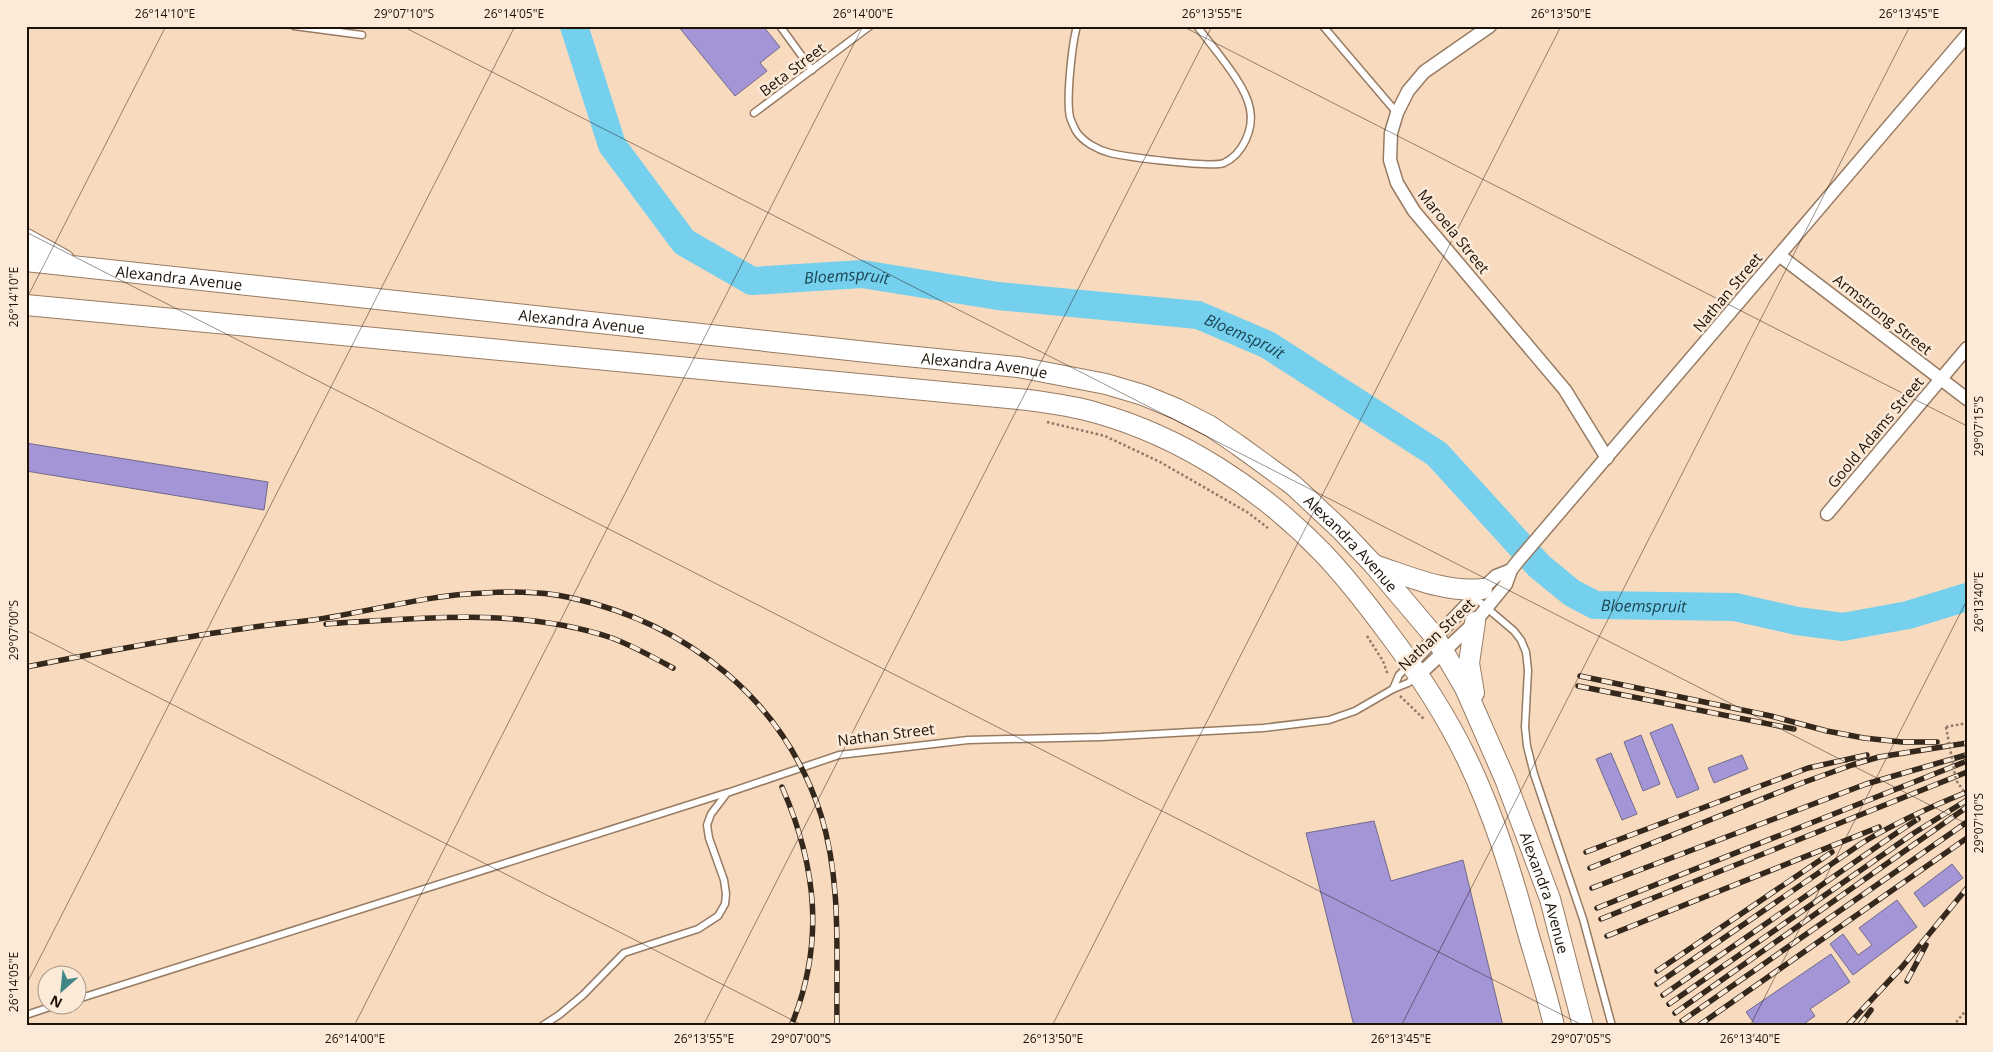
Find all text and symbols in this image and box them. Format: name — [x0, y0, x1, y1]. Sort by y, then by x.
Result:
text: 26°14'10"E — [135, 5, 195, 22]
text: 29°07'10"S — [374, 5, 434, 22]
text: 26°14'05"E — [484, 5, 544, 22]
text: 26°14'00"E — [833, 5, 893, 22]
text: 26°13'55"E — [1182, 5, 1242, 22]
text: 26°13'50"E — [1531, 5, 1591, 22]
text: 26°13'45"E — [1879, 5, 1939, 22]
street label: Beta Street — [755, 38, 829, 100]
street label: Maroela Street — [1414, 185, 1494, 277]
street label: Nathan Street — [1688, 248, 1766, 336]
street label: Alexandra Avenue — [115, 261, 243, 294]
water label: Bloemspruit — [803, 263, 892, 289]
text: 26°14'10"E — [5, 267, 22, 327]
street label: Armstrong Street — [1829, 269, 1937, 359]
street label: Alexandra Avenue — [518, 304, 646, 338]
water label: Bloemspruit — [1201, 308, 1289, 364]
street label: Alexandra Avenue — [920, 348, 1049, 382]
street label: Goold Adams Street — [1822, 372, 1928, 492]
text: 29°07'15"S — [1970, 396, 1987, 456]
street label: Alexandra Avenue — [1300, 491, 1402, 596]
text: 26°13'40"E — [1970, 572, 1987, 632]
street label: Nathan Street — [1394, 593, 1478, 675]
water label: Bloemspruit — [1601, 594, 1687, 617]
text: 29°07'00"S — [5, 600, 22, 660]
street label: Nathan Street — [836, 718, 936, 750]
text: 29°07'10"S — [1970, 793, 1987, 853]
street label: Alexandra Avenue — [1516, 829, 1574, 956]
text: 26°14'05"E — [5, 952, 22, 1012]
north arrow — [38, 964, 88, 1014]
text: N — [46, 991, 65, 1013]
text: 26°14'00"E — [325, 1030, 385, 1047]
text: 26°13'55"E — [674, 1030, 734, 1047]
text: 29°07'00"S — [771, 1030, 831, 1047]
text: 26°13'50"E — [1023, 1030, 1083, 1047]
text: 26°13'45"E — [1371, 1030, 1431, 1047]
text: 29°07'05"S — [1551, 1030, 1611, 1047]
text: 26°13'40"E — [1720, 1030, 1780, 1047]

